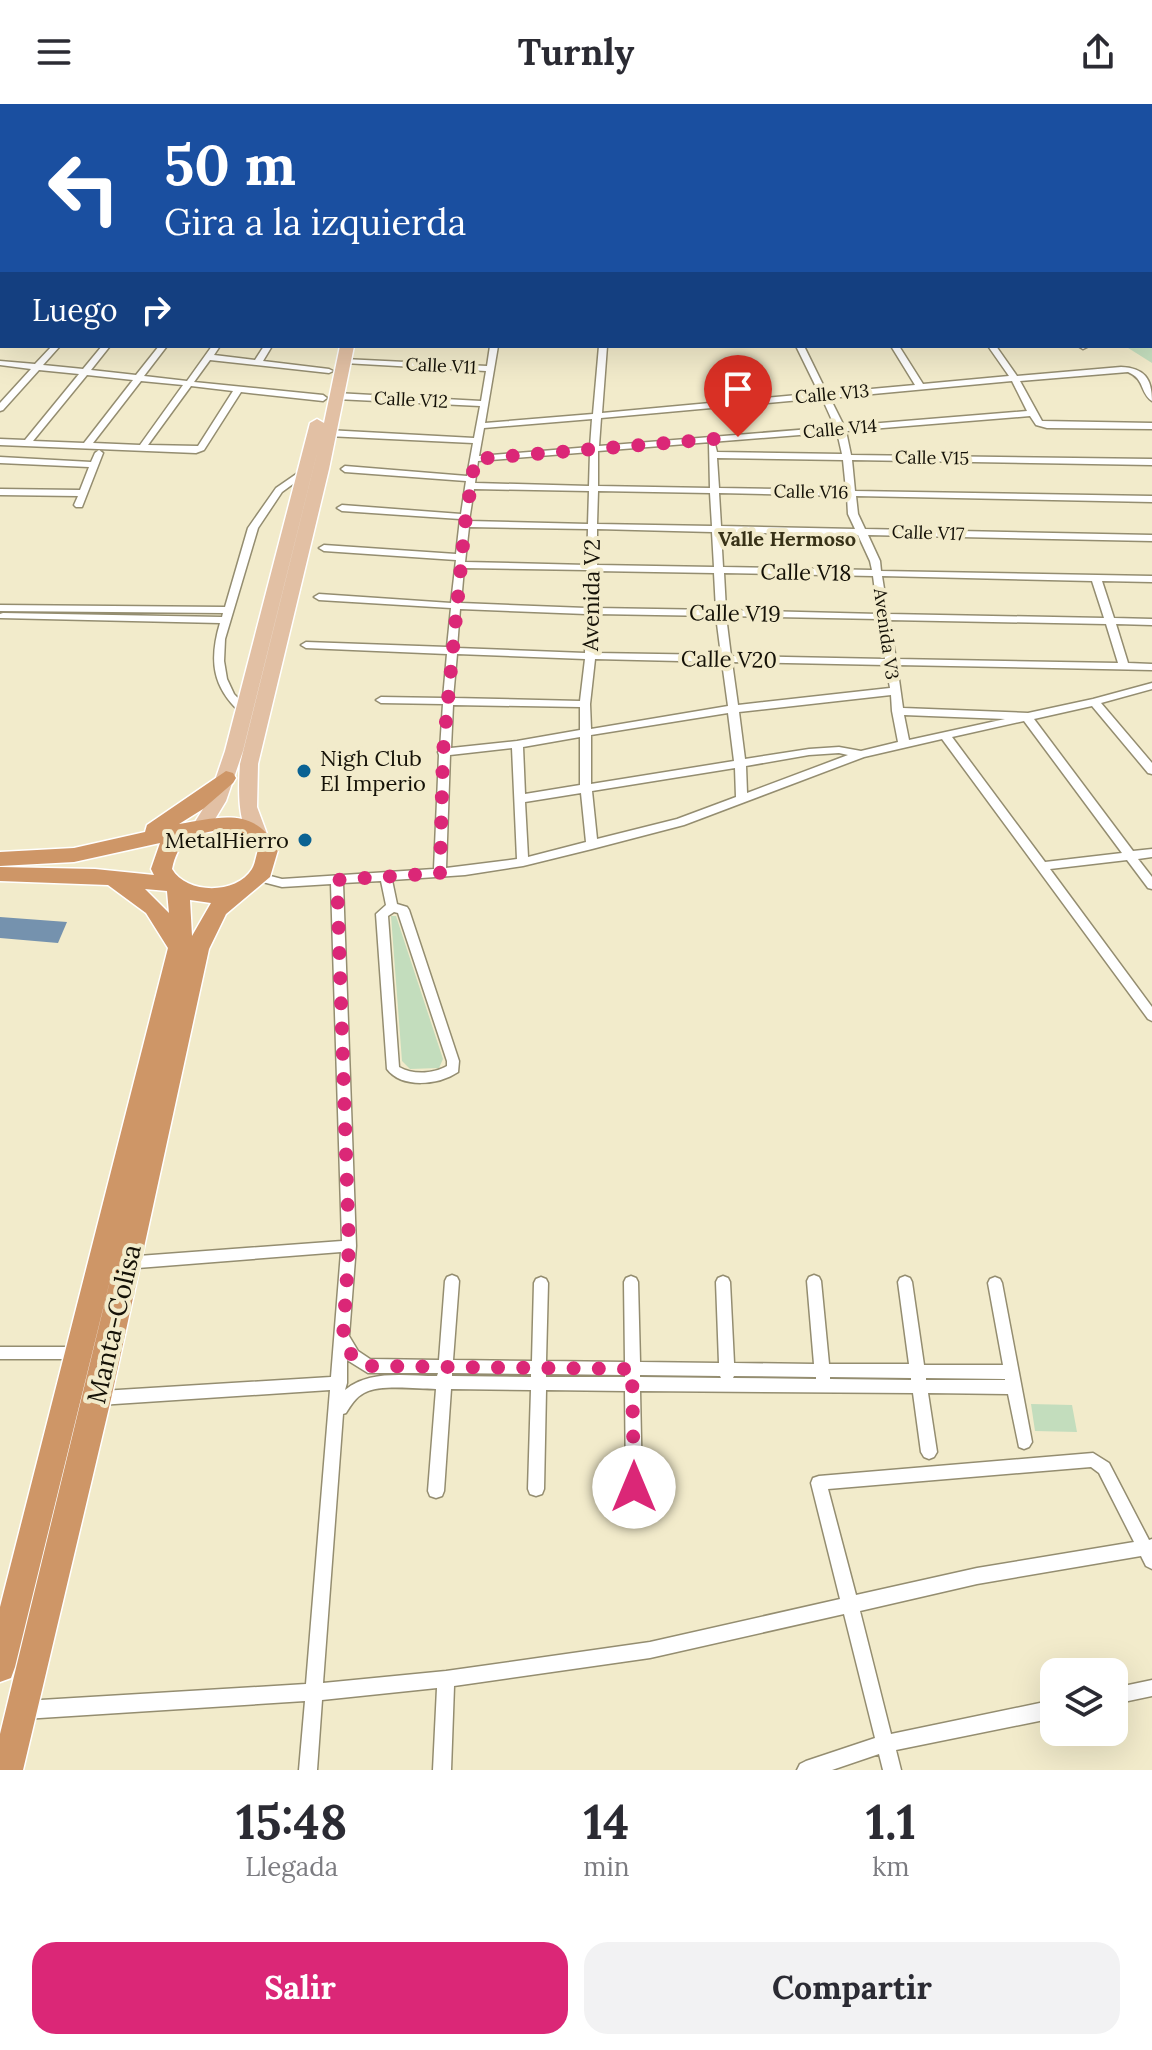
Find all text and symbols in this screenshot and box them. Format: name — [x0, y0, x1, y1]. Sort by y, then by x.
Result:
text: Turnly — [518, 29, 634, 75]
icon: menu — [32, 30, 76, 74]
icon: share — [1076, 30, 1120, 74]
text: 50 m — [164, 129, 296, 200]
icon: left — [32, 136, 136, 240]
text: Gira a la izquierda — [164, 199, 466, 245]
icon: right — [134, 288, 178, 332]
text: Luego — [32, 291, 118, 329]
street label: Calle V11 — [405, 352, 477, 379]
pin — [704, 355, 772, 437]
icon: arrive — [716, 367, 760, 411]
street label: Calle V13 — [794, 379, 870, 408]
street label: Calle V12 — [373, 386, 449, 413]
street label: Calle V14 — [802, 414, 878, 443]
street label: Calle V15 — [895, 445, 969, 470]
street label: Calle V16 — [773, 479, 849, 504]
street label: Calle V17 — [891, 520, 965, 545]
district label: Valle Hermoso — [718, 526, 856, 551]
street label: Avenida V2 — [576, 539, 606, 652]
street label: Calle V18 — [760, 557, 852, 587]
street label: Avenida V3 — [869, 586, 904, 681]
street label: Calle V19 — [689, 598, 781, 628]
street label: Calle V20 — [681, 644, 777, 674]
place label: Nigh Club El Imperio — [320, 744, 426, 797]
marker: Nigh Club El Imperio — [295, 762, 313, 780]
place label: MetalHierro — [165, 826, 289, 854]
marker: MetalHierro — [296, 831, 314, 849]
street label: Manta-Colisa — [79, 1241, 148, 1407]
position arrow — [592, 1445, 676, 1529]
map controls — [1040, 1658, 1128, 1746]
button: layers — [1040, 1658, 1128, 1746]
text: 15:48 — [236, 1791, 347, 1852]
text: 14 — [584, 1791, 629, 1852]
text: 1.1 — [866, 1791, 916, 1852]
text: Llegada — [245, 1850, 338, 1883]
text: min — [583, 1850, 630, 1883]
text: km — [872, 1850, 909, 1883]
button: Salir — [32, 1942, 568, 2034]
button: Compartir — [584, 1942, 1120, 2034]

